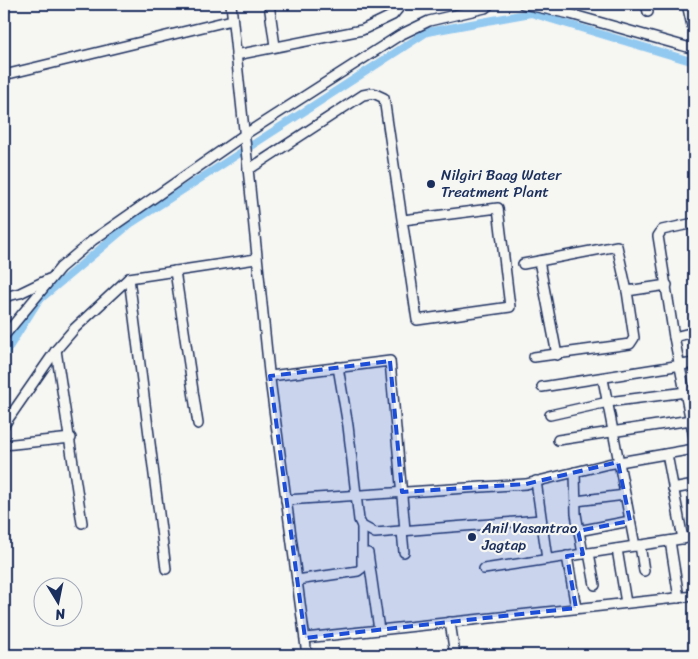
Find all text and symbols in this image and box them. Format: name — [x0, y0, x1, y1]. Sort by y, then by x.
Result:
place label: Nilgiri Baag Water Treatment Plant — [441, 162, 562, 205]
marker: Nilgiri Baag Water Treatment Plant — [425, 178, 437, 190]
place label: Anil Vasantrao Jagtap — [481, 515, 578, 558]
marker: Anil Vasantrao Jagtap — [466, 531, 478, 543]
north arrow — [32, 576, 82, 626]
text: N — [53, 601, 68, 628]

